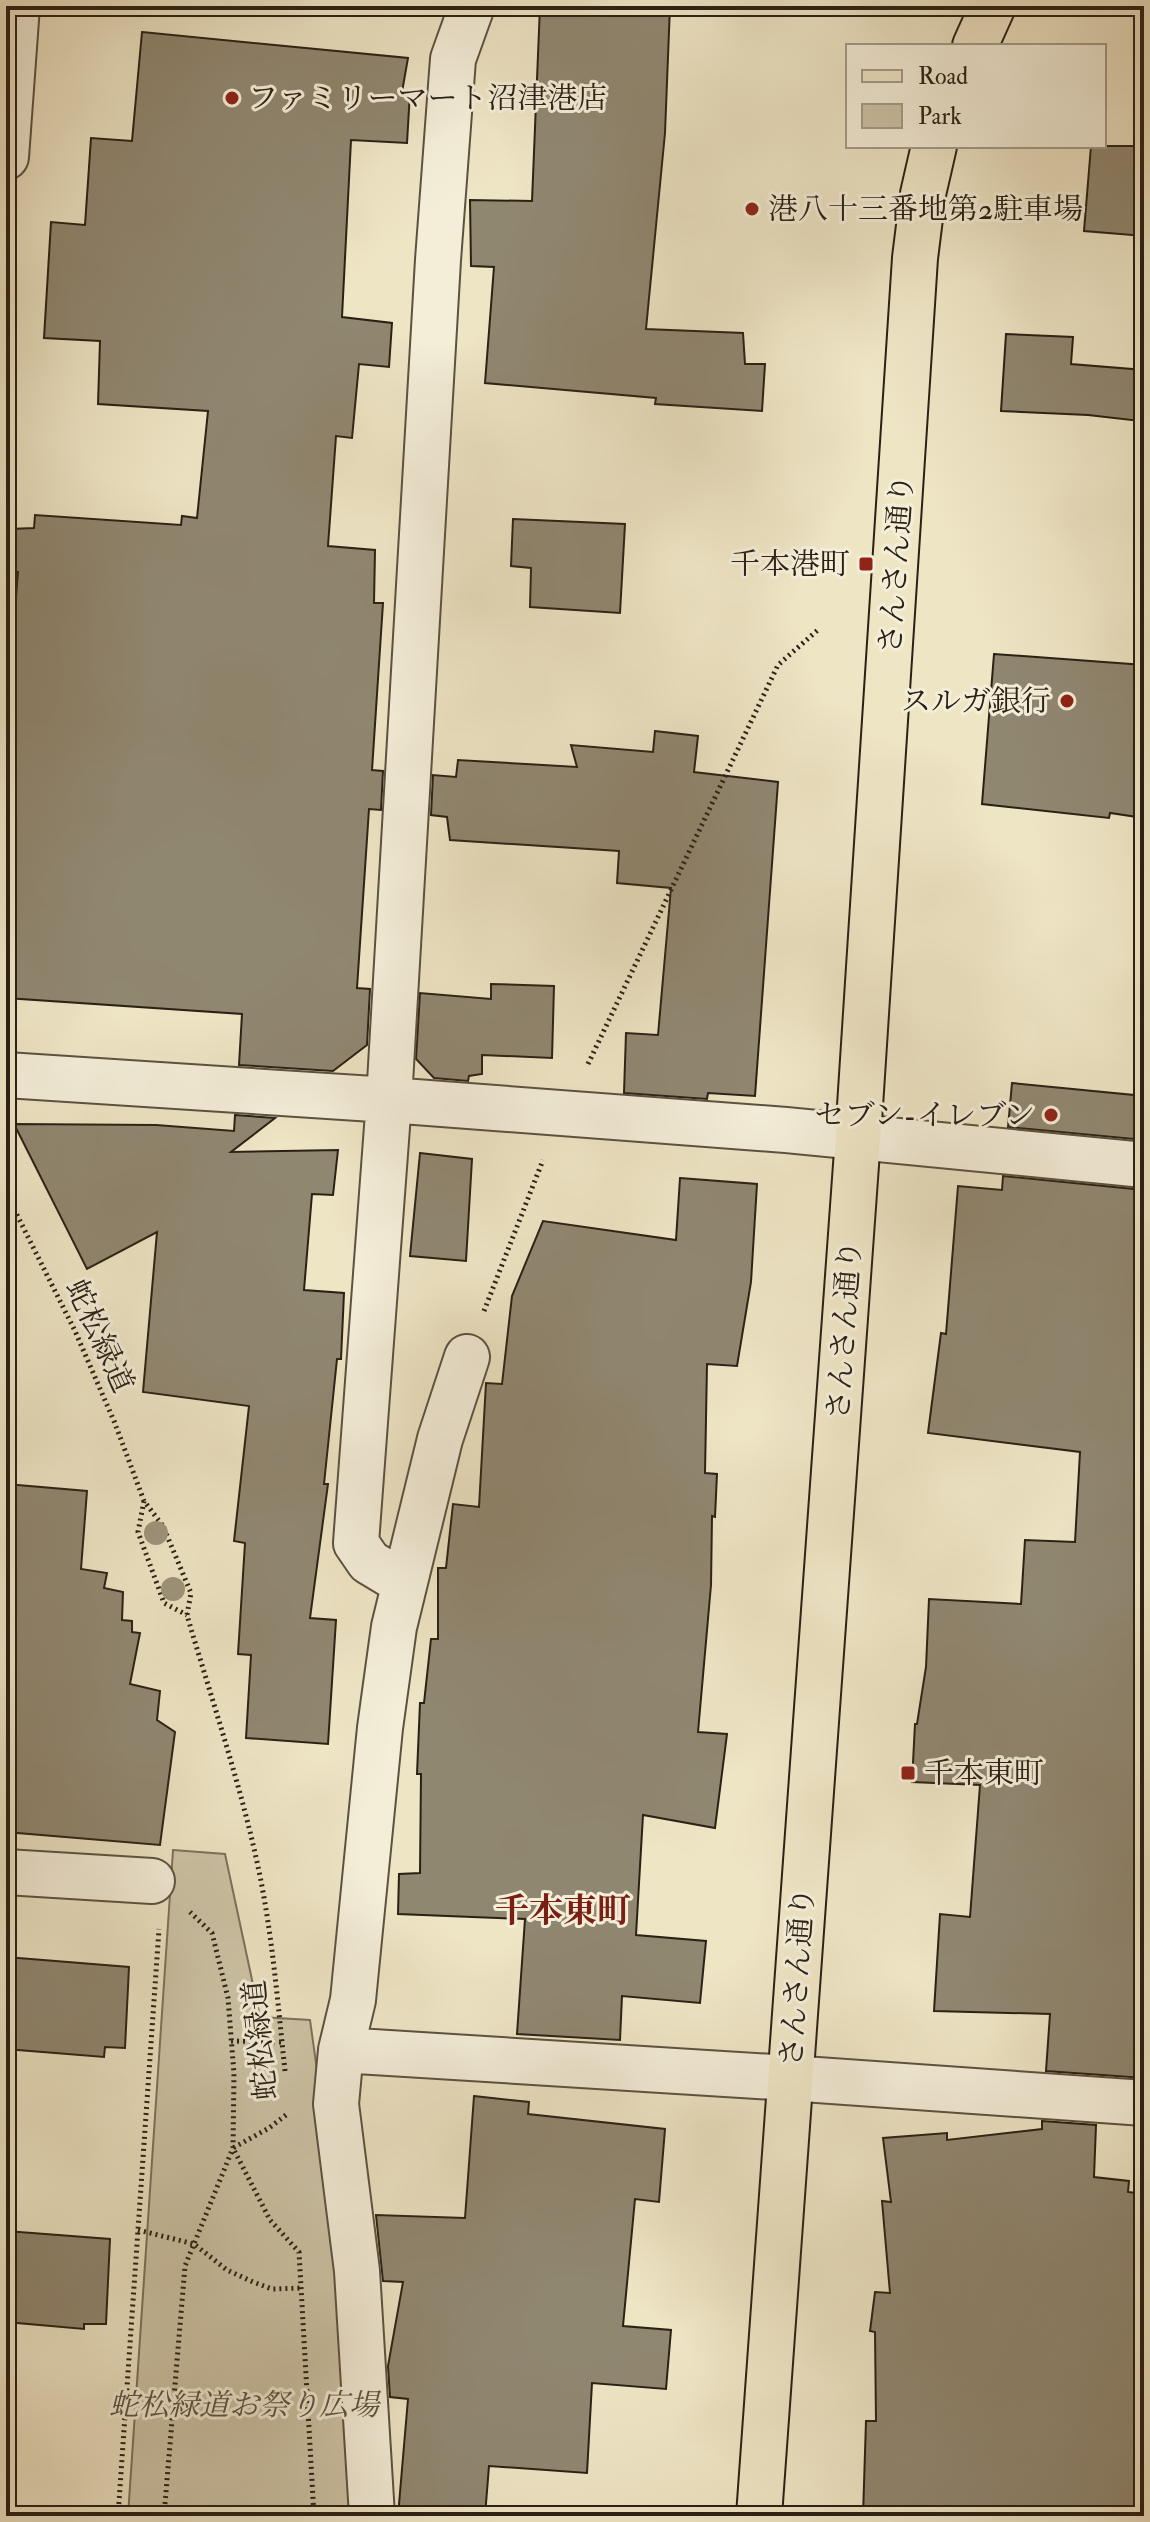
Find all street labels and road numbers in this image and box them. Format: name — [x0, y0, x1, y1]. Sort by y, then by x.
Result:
street label: さんさん通り — [872, 473, 921, 655]
street label: さんさん通り — [820, 1239, 869, 1421]
street label: 蛇松緑道 — [57, 1274, 142, 1398]
street label: さんさん通り — [773, 1886, 822, 2068]
street label: 蛇松緑道 — [236, 1978, 285, 2102]

